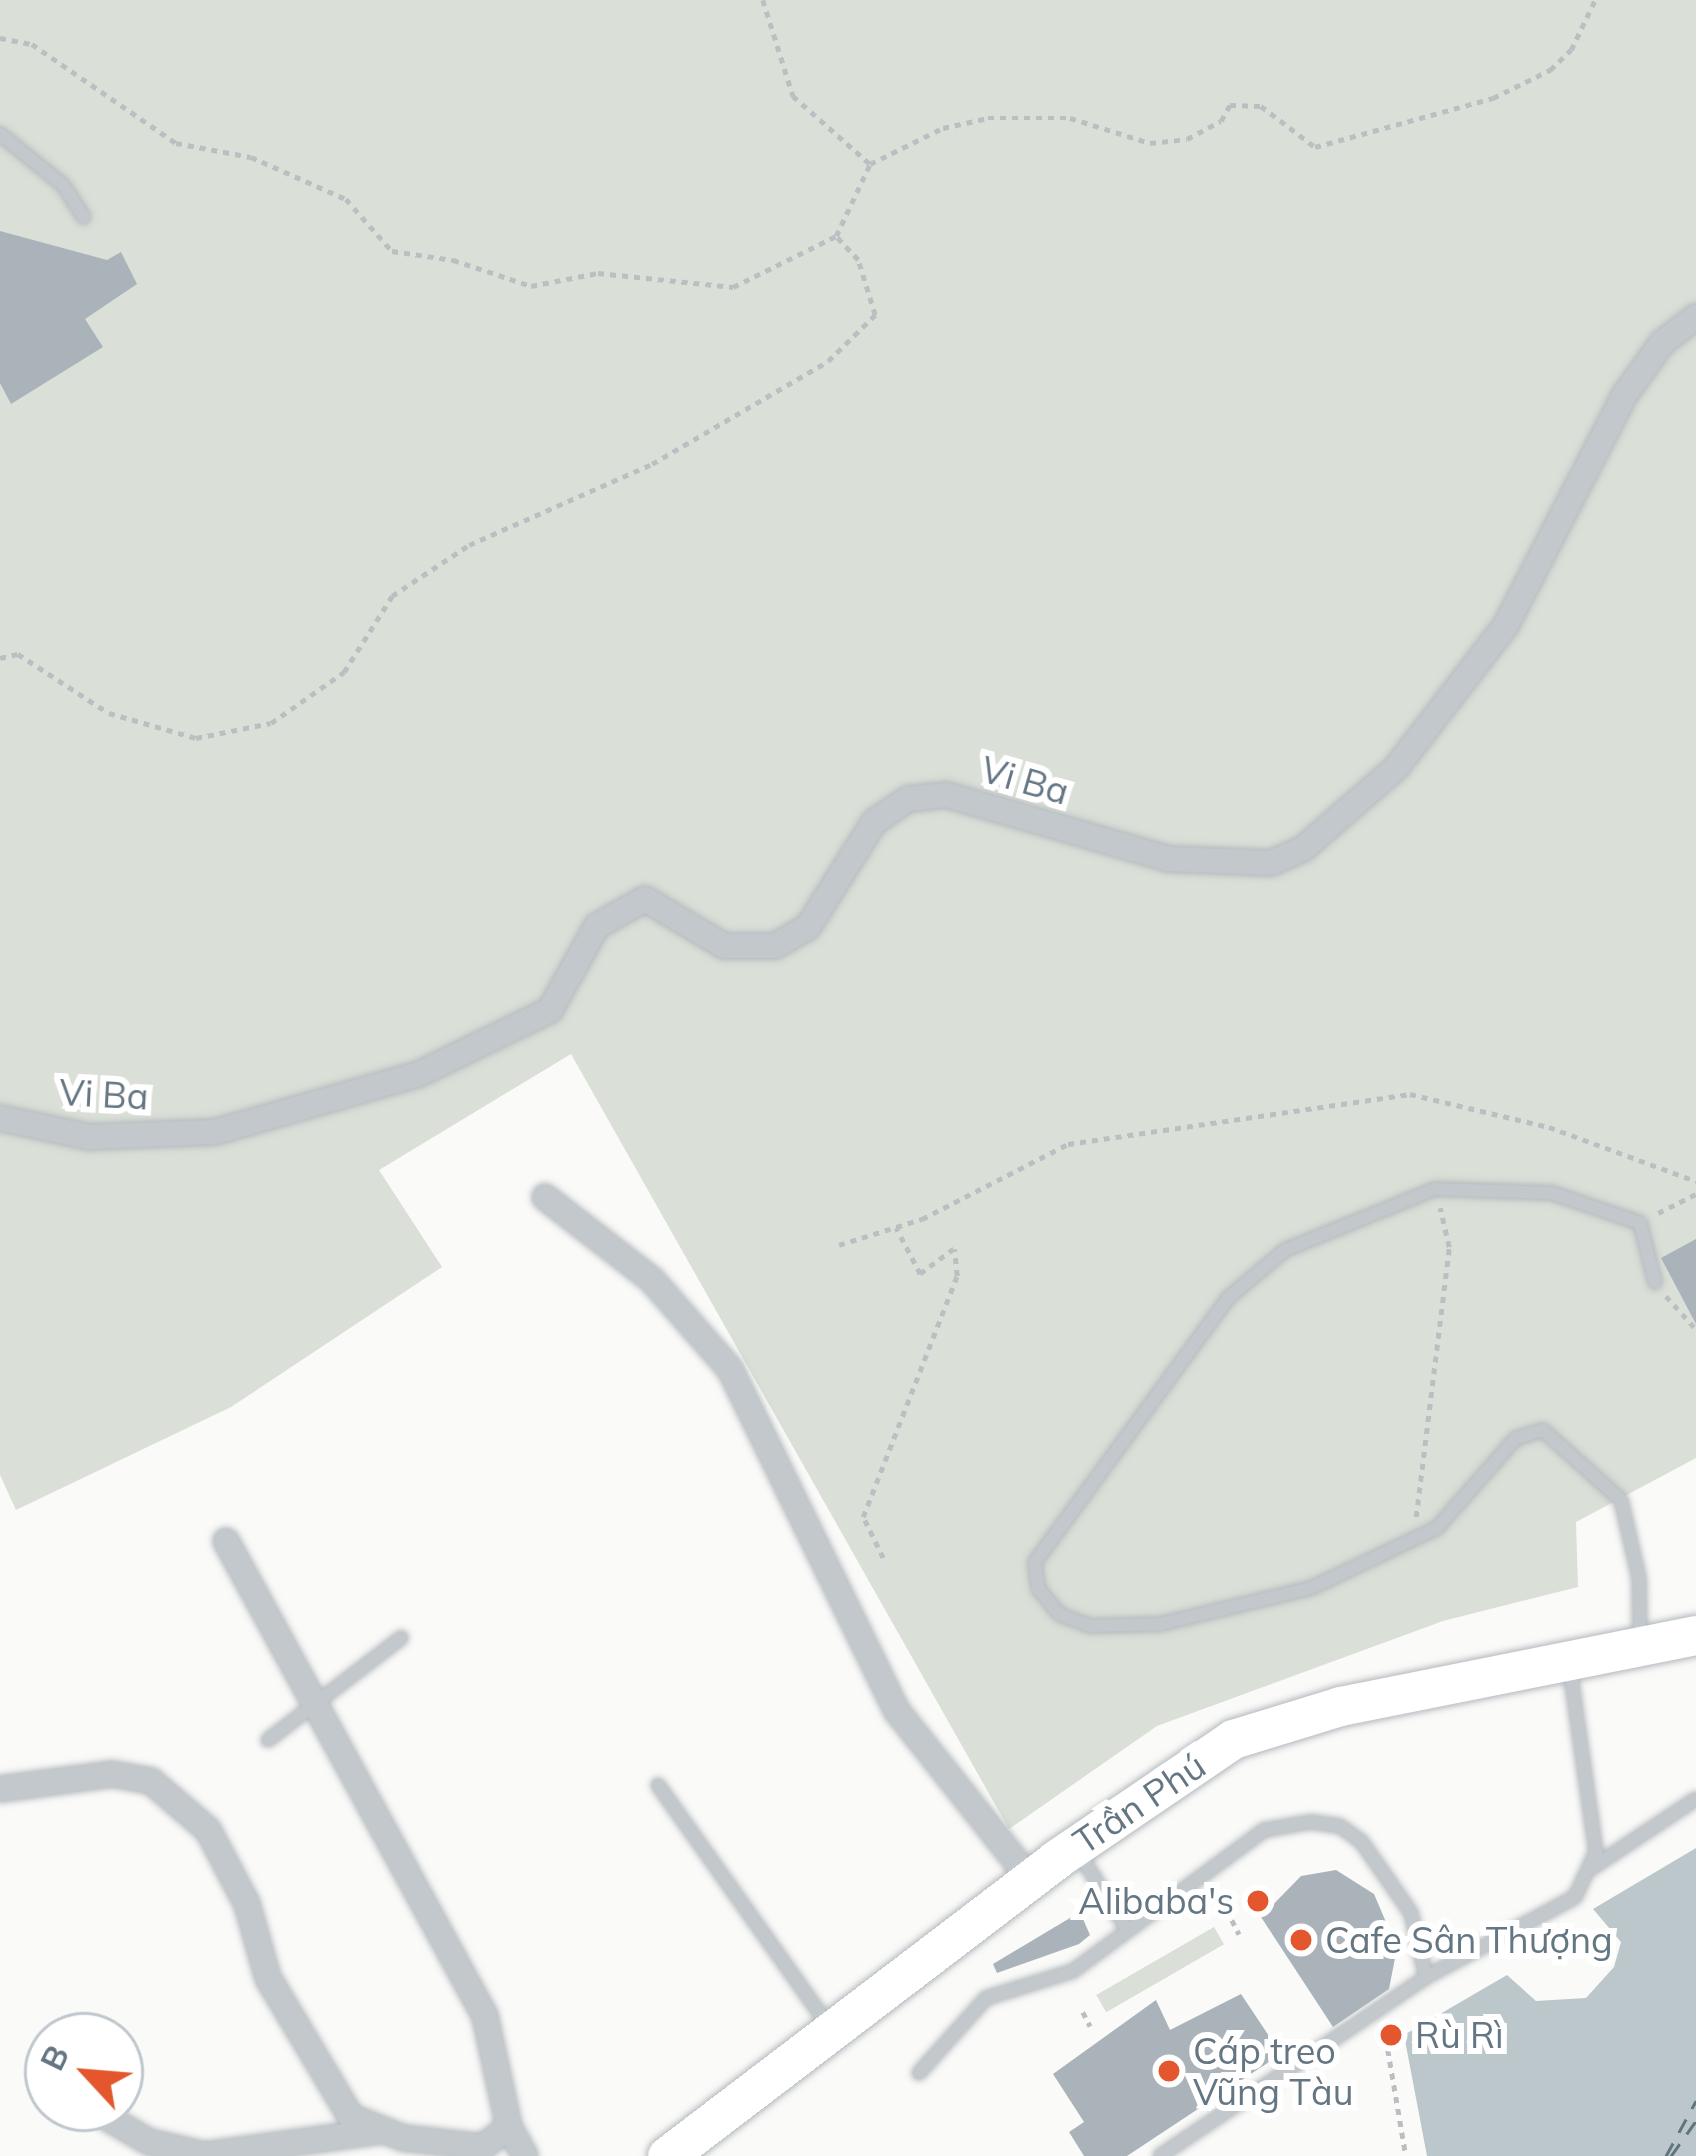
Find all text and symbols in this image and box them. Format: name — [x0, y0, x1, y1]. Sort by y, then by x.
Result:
street label: Vi Ba — [976, 747, 1074, 813]
street label: Vi Ba — [58, 1070, 150, 1118]
street label: Trần Phú — [1065, 1743, 1213, 1863]
place label: Alibaba's — [1078, 1879, 1234, 1923]
marker: Alibaba's — [1245, 1888, 1271, 1914]
place label: Cafe Sân Thượng — [1325, 1918, 1613, 1962]
marker: Cafe Sân Thượng — [1288, 1927, 1314, 1953]
north arrow — [24, 2012, 144, 2132]
place label: Rù Rì — [1415, 2013, 1504, 2057]
marker: Rù Rì — [1378, 2022, 1404, 2048]
place label: Cáp treo Vũng Tàu — [1193, 2028, 1353, 2113]
text: B — [30, 2038, 77, 2077]
marker: Cáp treo Vũng Tàu — [1156, 2058, 1182, 2084]

